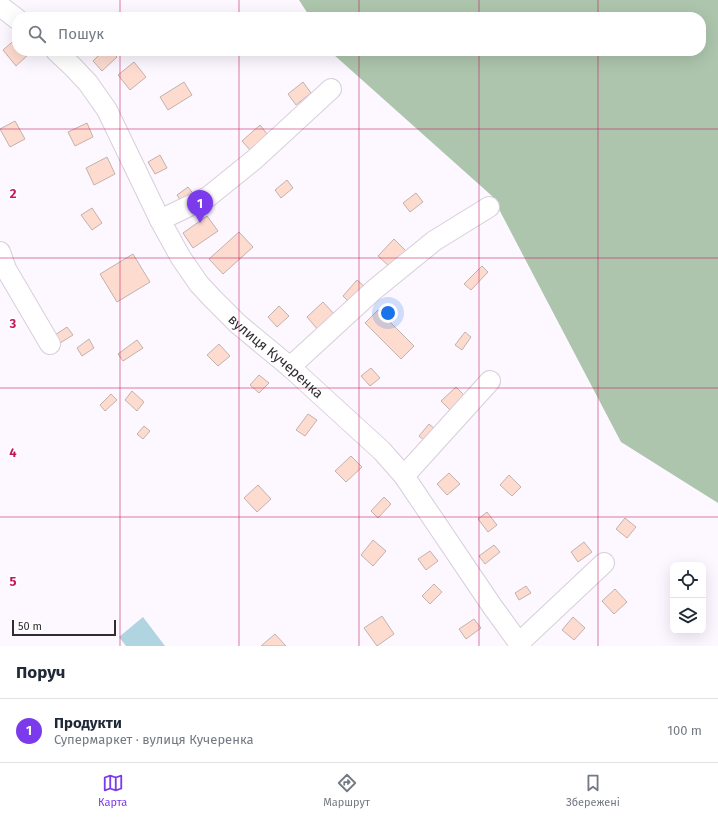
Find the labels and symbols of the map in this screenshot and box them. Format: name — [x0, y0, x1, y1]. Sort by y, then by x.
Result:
text: 2 — [10, 186, 17, 201]
pin: 1 — [187, 190, 213, 223]
your location — [378, 303, 398, 323]
street label: вулиця Кучеренка — [224, 311, 327, 402]
text: 3 — [9, 316, 17, 331]
text: 4 — [9, 445, 17, 460]
text: 5 — [10, 574, 17, 589]
scale bar — [12, 618, 116, 637]

